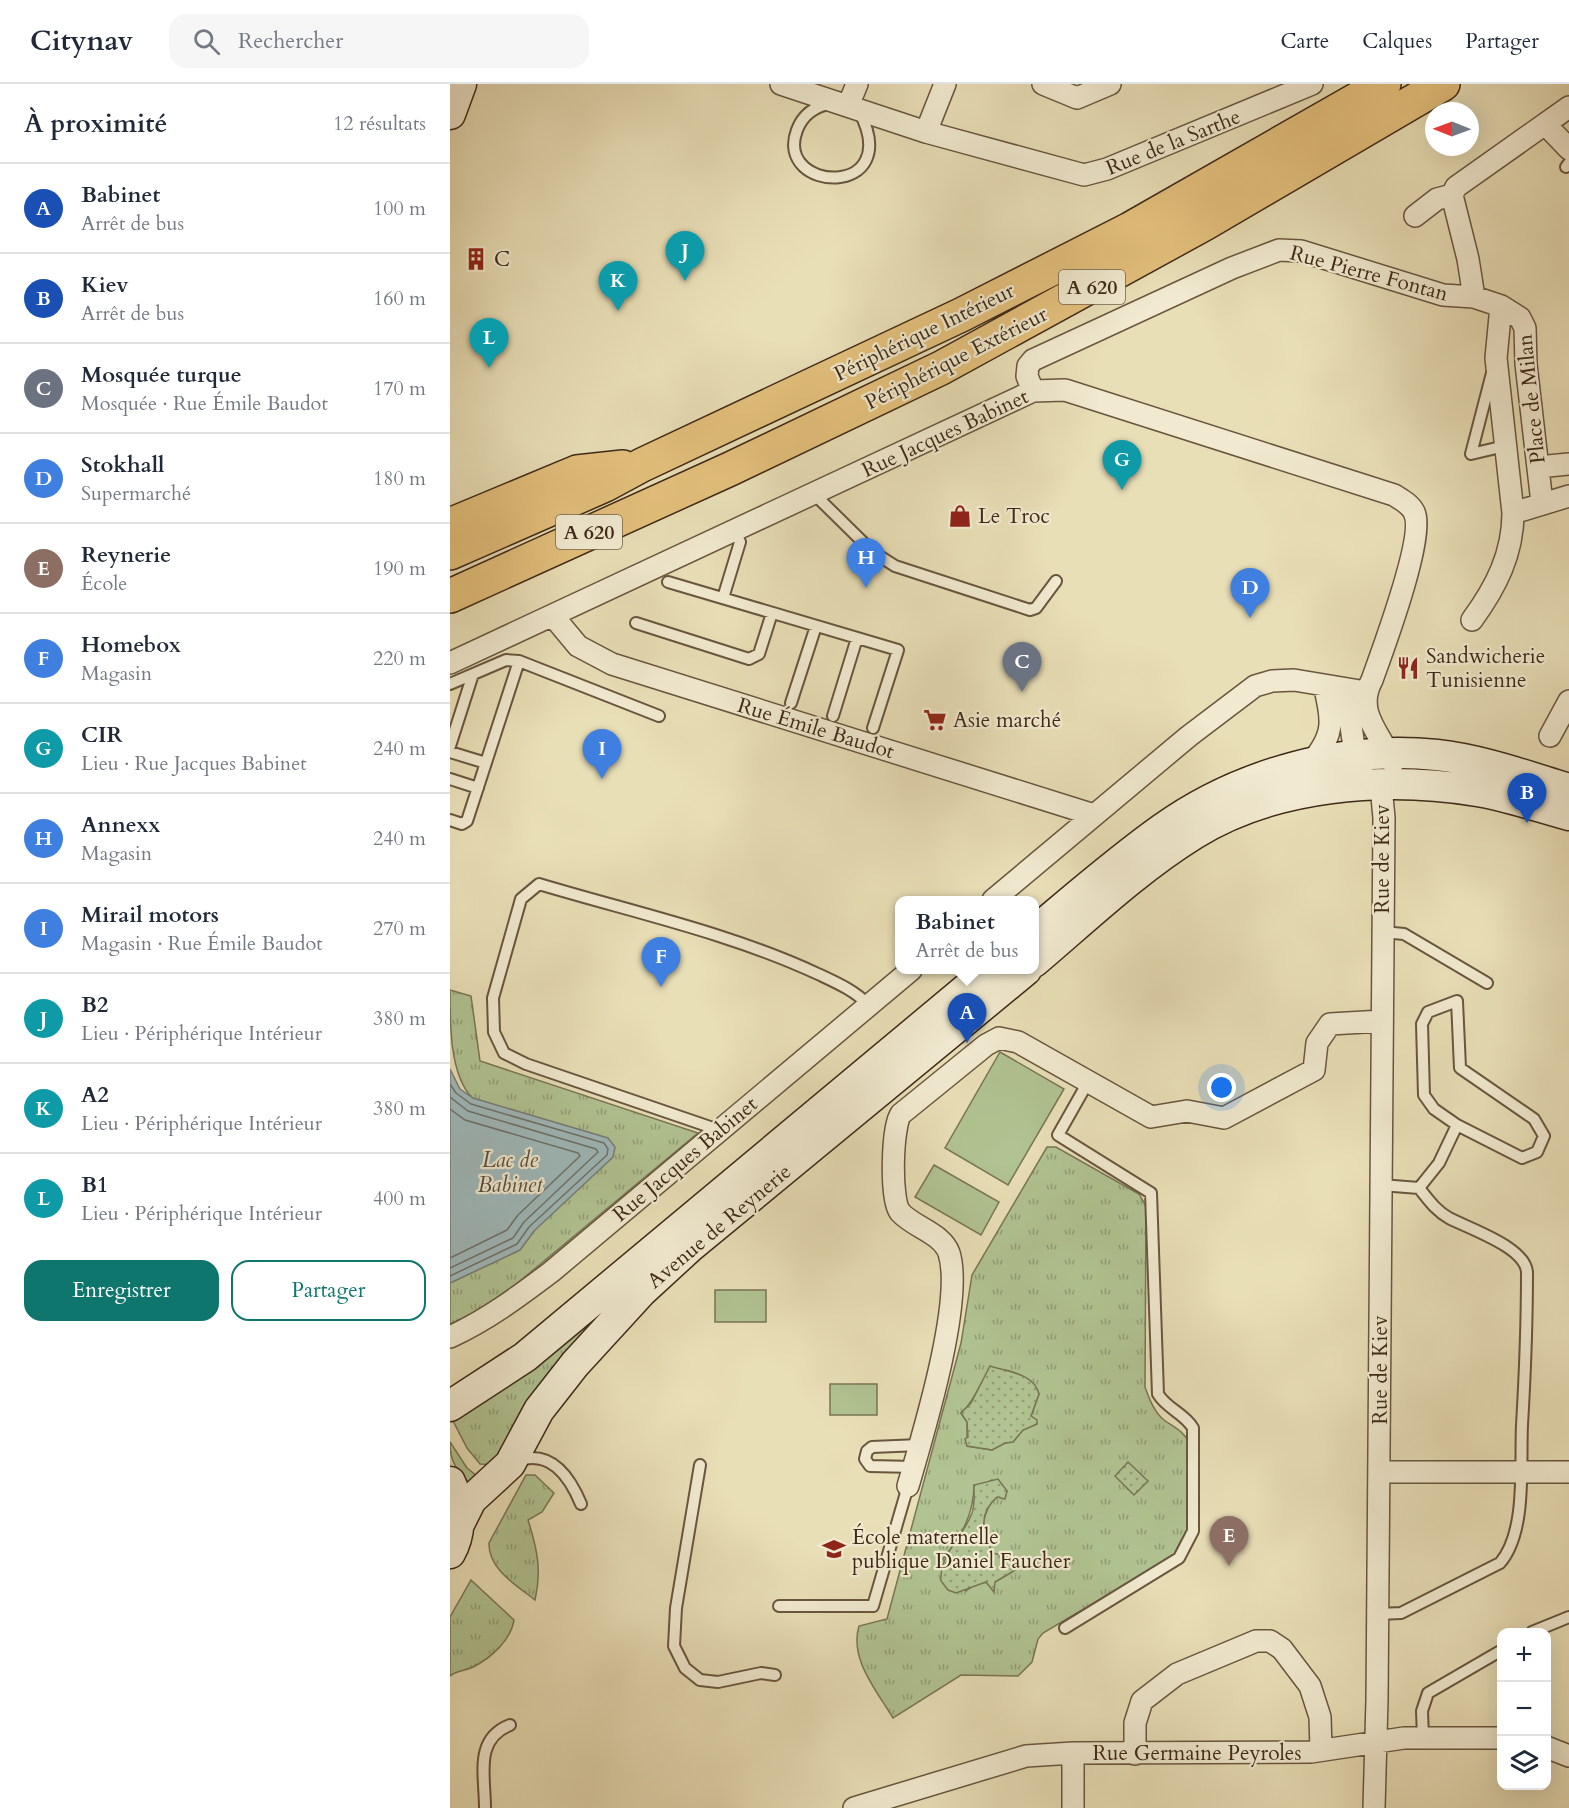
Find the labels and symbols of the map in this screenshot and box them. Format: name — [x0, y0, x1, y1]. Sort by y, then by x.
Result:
street label: Rue de la Sarthe — [1102, 102, 1245, 183]
north arrow — [1425, 102, 1479, 156]
pin: J — [666, 232, 704, 281]
street label: Rue Pierre Fontan — [1287, 238, 1451, 309]
place label: C — [494, 245, 510, 274]
building icon: C — [463, 246, 489, 272]
pin: K — [598, 262, 638, 311]
road number: A 620 — [1059, 270, 1125, 304]
street label: Périphérique Intérieur — [829, 276, 1019, 389]
street label: Périphérique Extérieur — [860, 300, 1053, 417]
pin: L — [470, 318, 508, 368]
street label: Place de Milan — [1510, 333, 1553, 465]
street label: Rue Jacques Babinet — [857, 382, 1034, 485]
pin: G — [1102, 440, 1142, 490]
place label: Le Troc — [978, 502, 1050, 531]
shop icon: Le Troc — [947, 503, 973, 529]
road number: A 620 — [556, 515, 622, 549]
pin: H — [846, 538, 886, 588]
pin: D — [1230, 568, 1270, 618]
pin: C — [1002, 642, 1042, 692]
place label: Sandwicherie Tunisienne — [1426, 642, 1545, 695]
restaurant icon: Sandwicherie Tunisienne — [1395, 655, 1421, 681]
street label: Rue Émile Baudot — [734, 691, 898, 766]
place label: Asie marché — [953, 706, 1061, 735]
supermarket icon: Asie marché — [922, 707, 948, 733]
pin: I — [582, 730, 622, 779]
pin: B — [1508, 774, 1546, 823]
street label: Rue de Kiev — [1368, 804, 1397, 914]
pin: F — [642, 938, 680, 987]
pin: A — [948, 994, 986, 1043]
your location — [1207, 1073, 1236, 1102]
street label: Rue Jacques Babinet — [607, 1090, 764, 1229]
water label: Lac de Babinet — [478, 1145, 543, 1200]
street label: Avenue de Reynerie — [641, 1157, 798, 1295]
street label: Rue de Kiev — [1366, 1315, 1395, 1425]
pin: E — [1210, 1516, 1248, 1566]
place label: École maternelle publique Daniel Faucher — [852, 1523, 1071, 1576]
school or university icon: École maternelle publique Daniel Faucher — [821, 1536, 847, 1562]
street label: Rue Germaine Peyroles — [1093, 1739, 1301, 1768]

